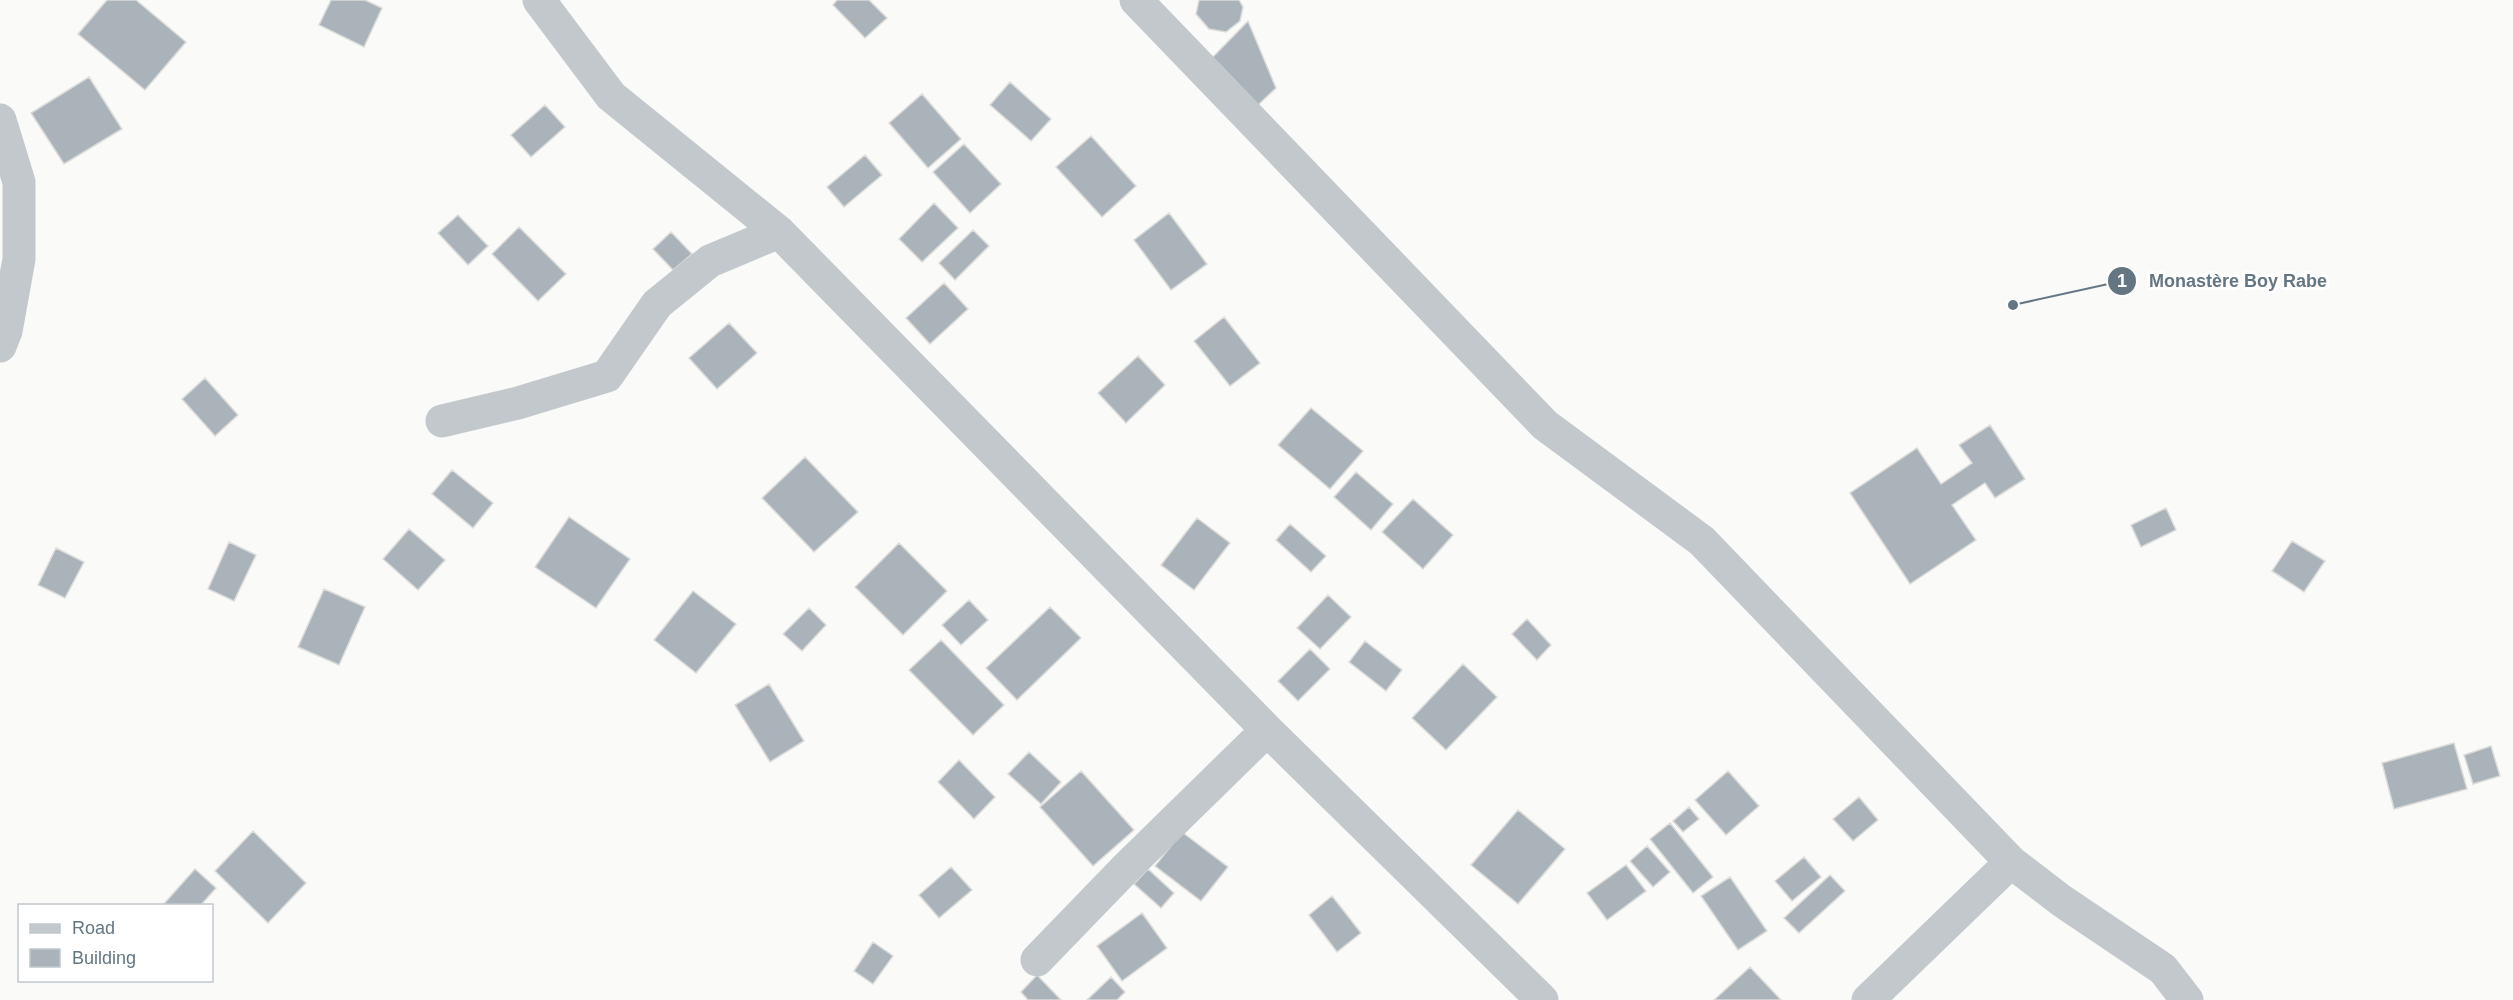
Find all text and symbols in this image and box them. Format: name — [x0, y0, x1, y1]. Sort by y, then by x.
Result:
callout: Monastère Boy Rabe — [2107, 263, 2339, 299]
text: 1 — [2117, 271, 2127, 291]
text: Monastère Boy Rabe — [2149, 271, 2327, 291]
legend — [18, 904, 213, 982]
text: Road — [72, 918, 115, 938]
text: Building — [72, 948, 136, 968]

